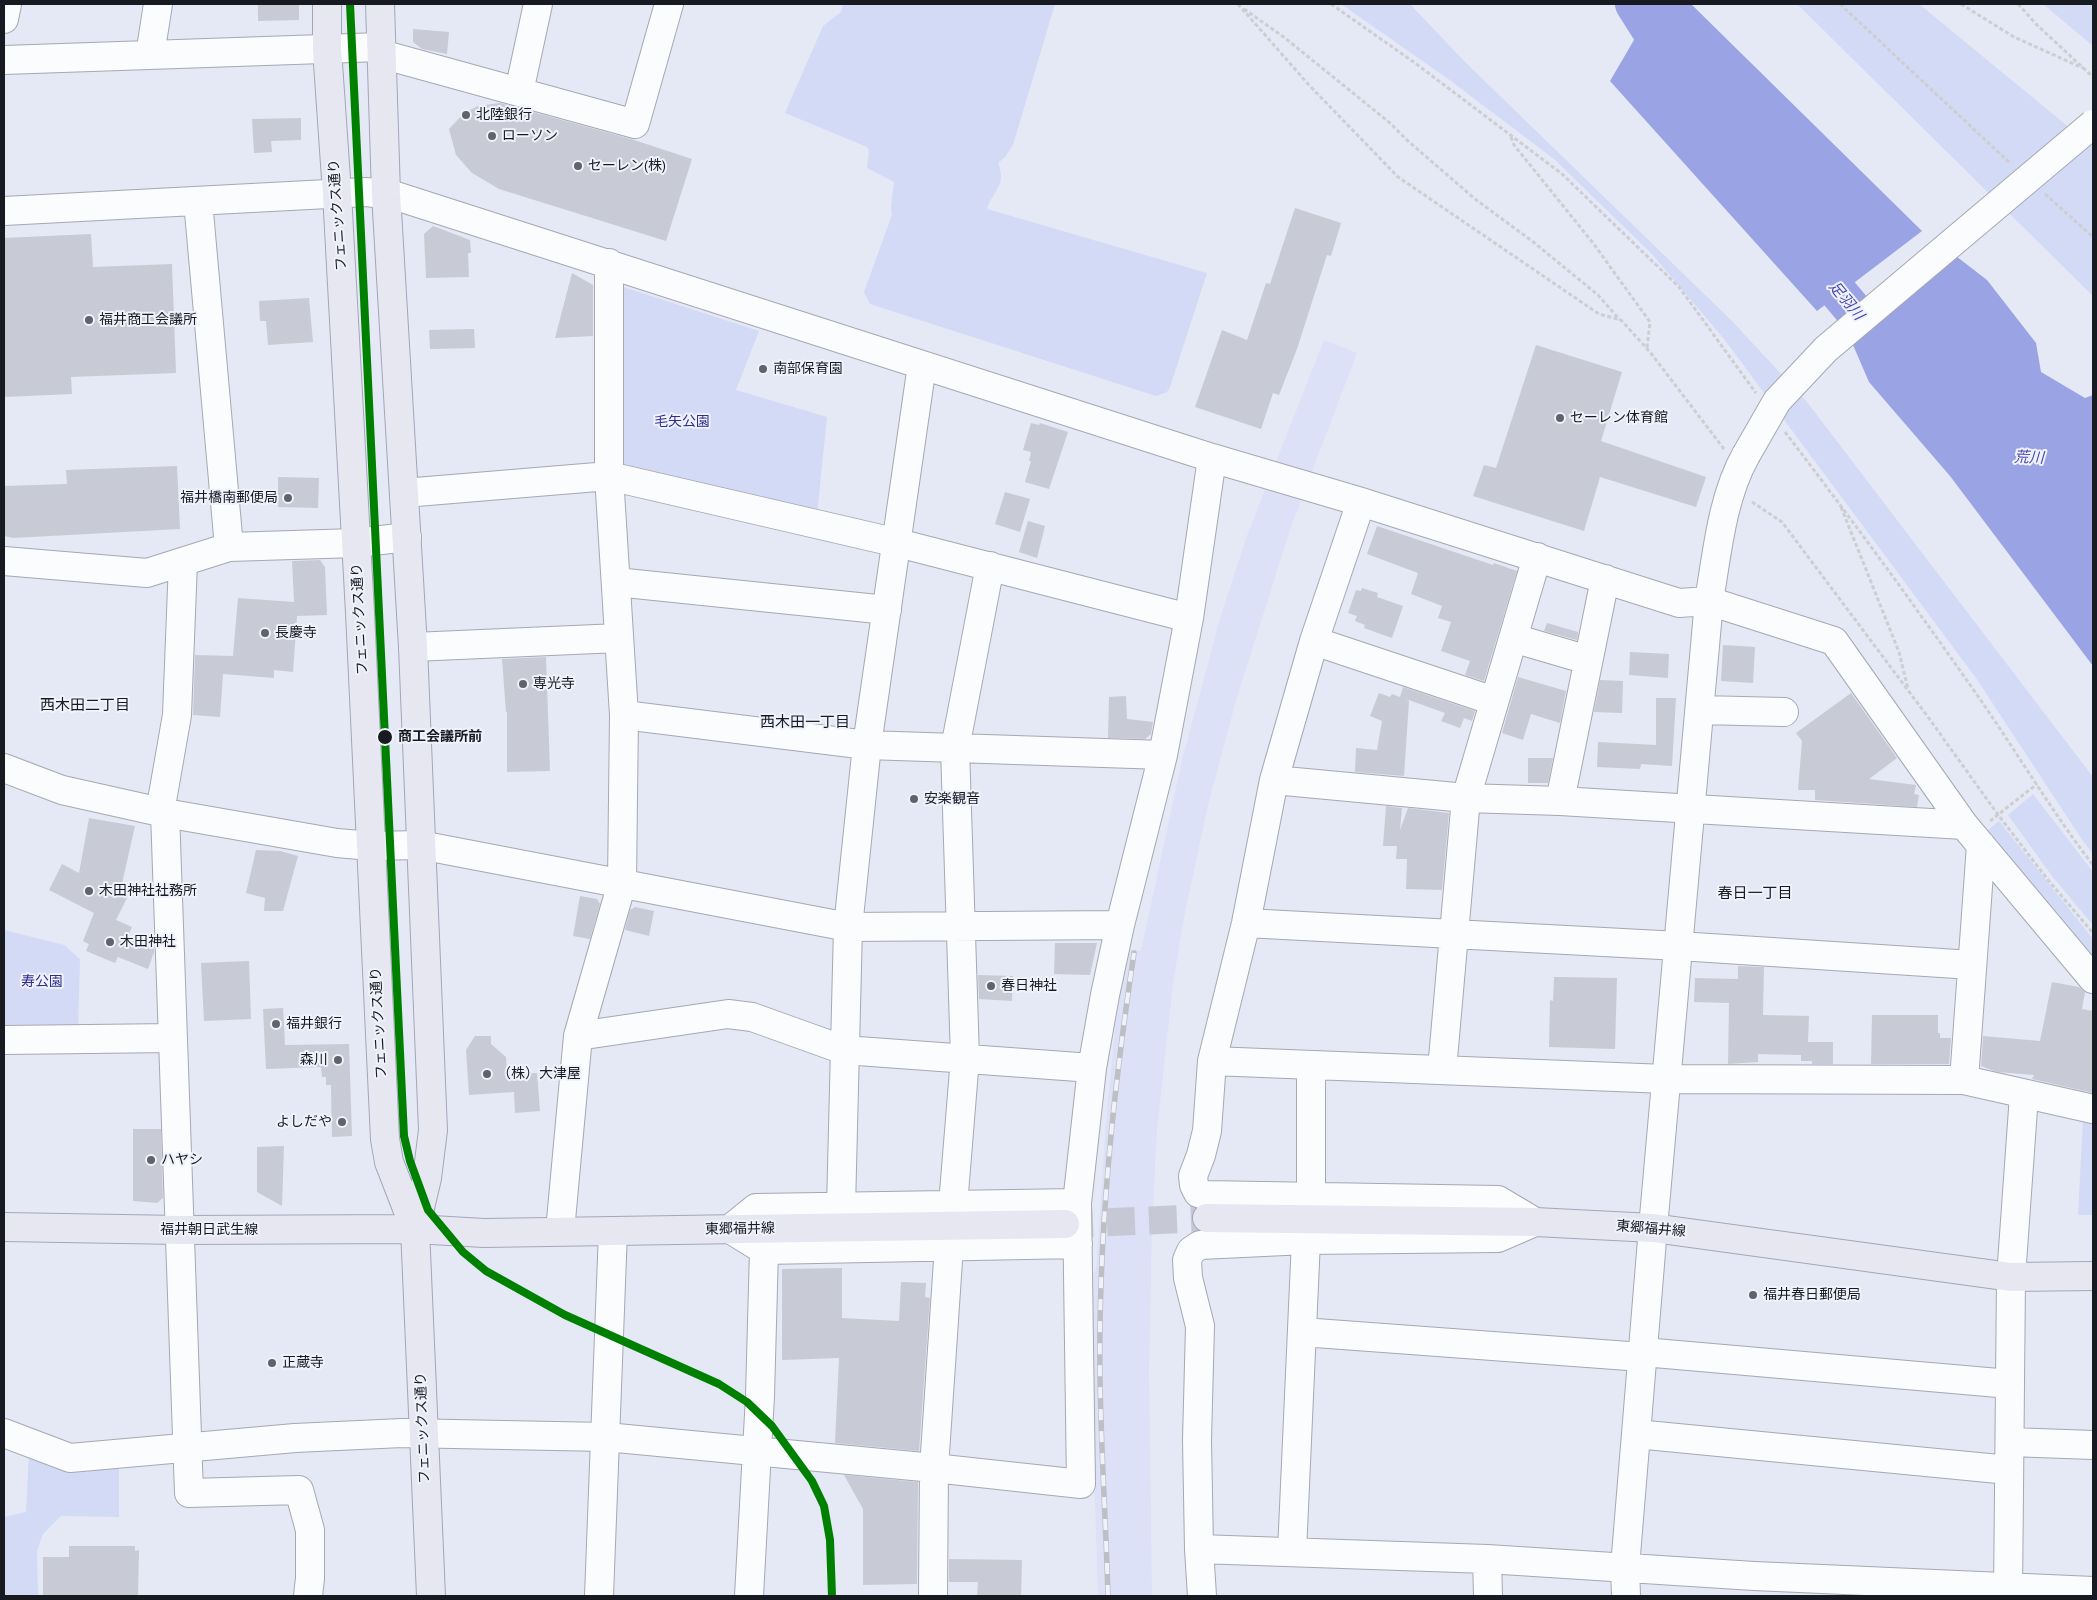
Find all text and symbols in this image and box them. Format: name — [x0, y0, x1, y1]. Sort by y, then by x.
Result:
place label: 北陸銀行 — [476, 107, 532, 123]
marker: 北陸銀行 — [460, 109, 472, 121]
place label: ローソン — [502, 128, 558, 144]
marker: ローソン — [486, 130, 498, 142]
place label: セーレン(株) — [588, 158, 666, 174]
street label: フェニックス通り — [326, 159, 350, 271]
marker: セーレン(株) — [572, 160, 584, 172]
water label: 足羽川 — [1825, 278, 1867, 324]
place label: 福井商工会議所 — [99, 312, 197, 328]
marker: 福井商工会議所 — [83, 314, 95, 326]
place label: 南部保育園 — [773, 361, 843, 377]
marker: 南部保育園 — [757, 363, 769, 375]
place label: セーレン体育館 — [1570, 410, 1668, 426]
marker: セーレン体育館 — [1554, 412, 1566, 424]
park label: 毛矢公園 — [654, 414, 710, 430]
water label: 荒川 — [2014, 448, 2044, 468]
place label: 福井橋南郵便局 — [180, 490, 278, 506]
marker: 福井橋南郵便局 — [282, 492, 294, 504]
street label: フェニックス通り — [349, 563, 371, 675]
place label: 長慶寺 — [275, 625, 317, 641]
marker: 長慶寺 — [259, 627, 271, 639]
place label: 専光寺 — [533, 676, 575, 692]
marker: 専光寺 — [517, 678, 529, 690]
district label: 西木田二丁目 — [40, 697, 130, 715]
district label: 西木田一丁目 — [760, 714, 850, 732]
marker: 商工会議所前 — [376, 728, 394, 746]
place label: 商工会議所前 — [398, 729, 482, 745]
place label: 安楽観音 — [924, 791, 980, 807]
marker: 安楽観音 — [908, 793, 920, 805]
place label: 木田神社社務所 — [99, 883, 197, 899]
marker: 木田神社社務所 — [83, 885, 95, 897]
district label: 春日一丁目 — [1718, 885, 1792, 903]
place label: 木田神社 — [120, 934, 176, 950]
marker: 木田神社 — [104, 936, 116, 948]
street label: フェニックス通り — [368, 967, 390, 1079]
park label: 寿公園 — [21, 974, 63, 990]
place label: 春日神社 — [1001, 978, 1057, 994]
marker: 春日神社 — [985, 980, 997, 992]
place label: 福井銀行 — [286, 1016, 342, 1032]
marker: 福井銀行 — [270, 1018, 282, 1030]
place label: 森川 — [300, 1052, 328, 1068]
marker: 森川 — [332, 1054, 344, 1066]
place label: （株）大津屋 — [497, 1066, 581, 1082]
marker: （株）大津屋 — [481, 1068, 493, 1080]
place label: よしだや — [276, 1114, 332, 1130]
marker: よしだや — [336, 1116, 348, 1128]
place label: ハヤシ — [161, 1152, 203, 1168]
marker: ハヤシ — [145, 1154, 157, 1166]
street label: 東郷福井線 — [1615, 1218, 1687, 1240]
street label: 東郷福井線 — [705, 1220, 775, 1238]
street label: 福井朝日武生線 — [160, 1222, 258, 1238]
place label: 福井春日郵便局 — [1763, 1287, 1861, 1303]
marker: 福井春日郵便局 — [1747, 1289, 1759, 1301]
place label: 正蔵寺 — [282, 1355, 324, 1371]
marker: 正蔵寺 — [266, 1357, 278, 1369]
street label: フェニックス通り — [413, 1372, 433, 1484]

